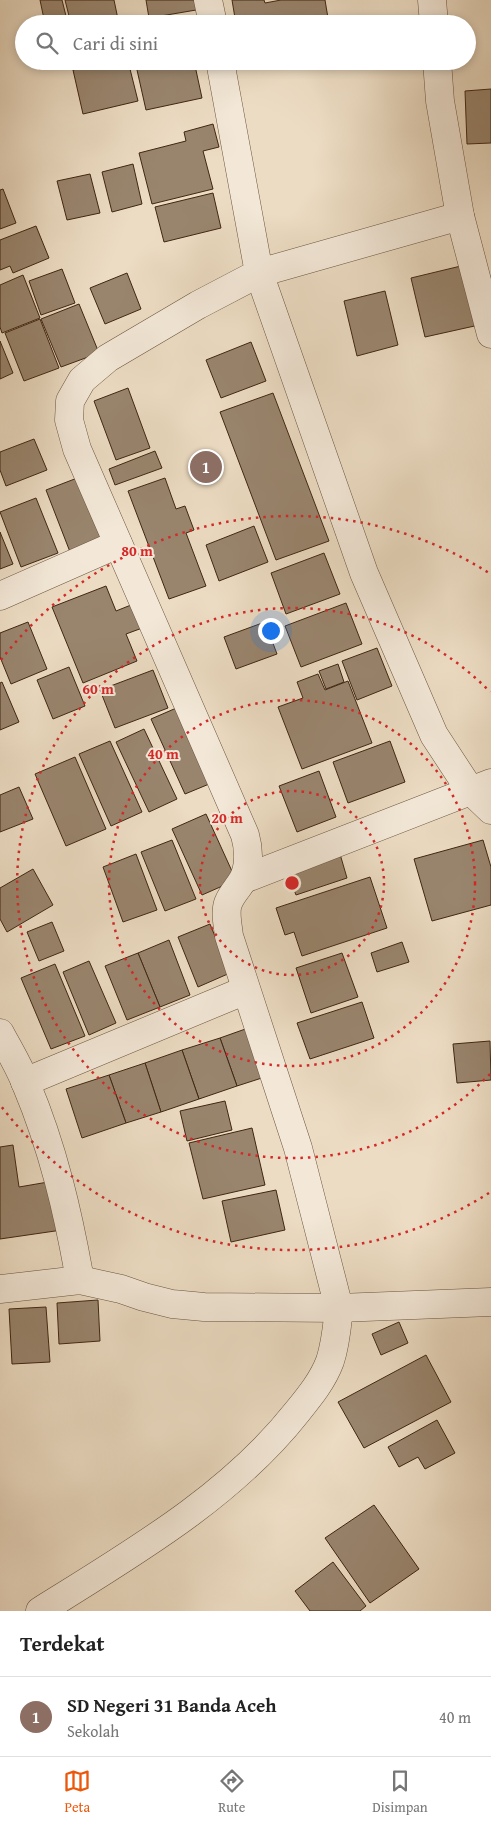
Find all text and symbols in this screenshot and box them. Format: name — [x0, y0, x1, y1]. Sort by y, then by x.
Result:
search box — [15, 15, 476, 70]
icon: search — [33, 29, 61, 57]
text: Cari di sini — [73, 29, 158, 57]
pin: 1 — [190, 448, 222, 486]
text: 80 m — [121, 540, 153, 561]
your location — [258, 618, 284, 644]
text: 60 m — [82, 678, 114, 699]
text: 40 m — [147, 743, 179, 764]
text: 20 m — [211, 807, 243, 828]
centre of rings — [283, 874, 301, 892]
text: Terdekat — [20, 1628, 104, 1659]
text: SD Negeri 31 Banda Aceh — [67, 1691, 277, 1719]
text: 1 — [32, 1705, 40, 1729]
text: 40 m — [439, 1705, 471, 1729]
text: Sekolah — [67, 1719, 119, 1743]
tab: Peta — [63, 1767, 91, 1817]
tab: Rute — [218, 1767, 246, 1817]
tab: Disimpan — [372, 1767, 428, 1817]

